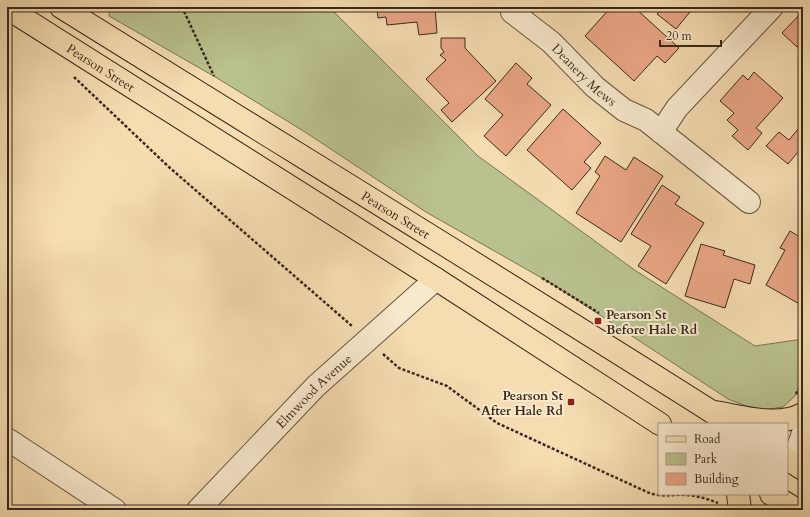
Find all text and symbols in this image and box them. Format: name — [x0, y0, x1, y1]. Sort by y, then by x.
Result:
scale bar — [660, 22, 721, 48]
text: 20 m — [666, 28, 693, 44]
street label: Pearson Street — [63, 40, 138, 96]
street label: Deanery Mews — [547, 40, 620, 111]
street label: Pearson Street — [358, 187, 433, 243]
place label: Pearson St Before Hale Rd — [606, 306, 698, 339]
marker: Pearson St Before Hale Rd — [593, 316, 603, 326]
street label: Elmwood Avenue — [272, 350, 356, 433]
place label: Pearson St After Hale Rd — [481, 387, 564, 420]
marker: Pearson St After Hale Rd — [566, 397, 576, 407]
legend — [658, 423, 788, 495]
text: Road — [694, 431, 721, 447]
text: Park — [694, 451, 718, 467]
text: Building — [694, 471, 739, 487]

